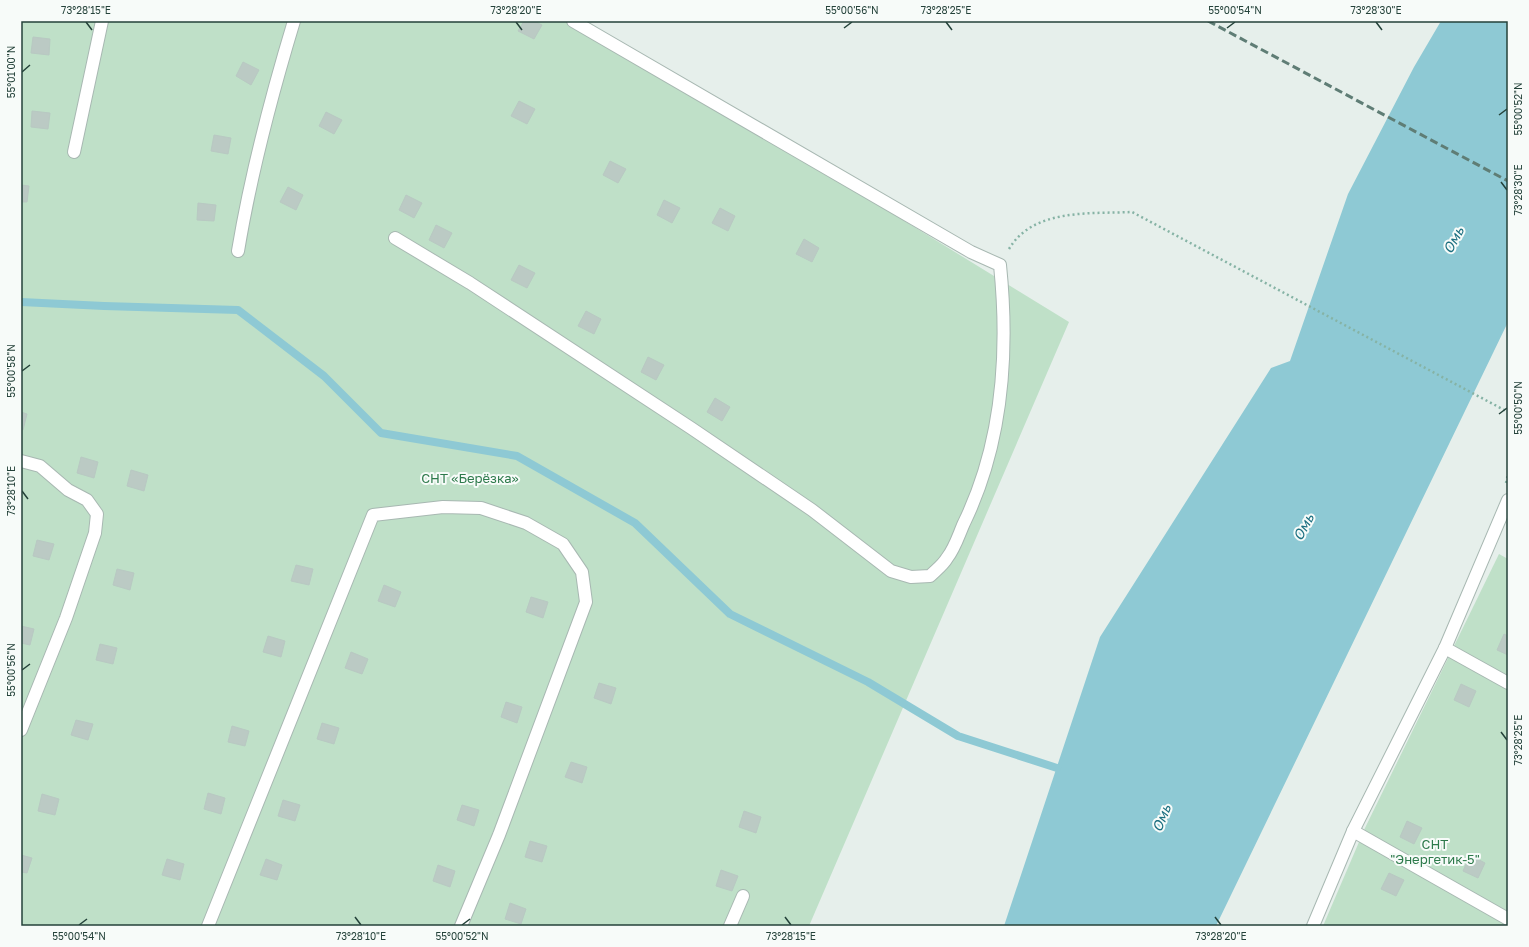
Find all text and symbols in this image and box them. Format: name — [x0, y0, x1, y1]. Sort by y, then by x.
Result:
text: 73°28'15"E — [61, 4, 111, 16]
text: 73°28'20"E — [490, 4, 542, 16]
text: 55°00'56"N — [825, 4, 879, 16]
text: 73°28'25"E — [921, 4, 971, 16]
text: 55°00'54"N — [1208, 4, 1262, 16]
text: 73°28'30"E — [1350, 4, 1402, 16]
text: 55°01'00"N — [5, 46, 17, 98]
text: 55°00'52"N — [1512, 82, 1524, 136]
text: 73°28'30"E — [1512, 164, 1524, 216]
water label: Омь — [1439, 223, 1467, 256]
text: 55°00'58"N — [5, 344, 17, 398]
text: 55°00'50"N — [1512, 381, 1524, 435]
text: 73°28'10"E — [5, 466, 17, 516]
park label: СНТ «Берёзка» — [421, 470, 519, 486]
water label: Омь — [1289, 510, 1317, 543]
text: 55°00'56"N — [5, 643, 17, 697]
text: 73°28'25"E — [1512, 715, 1524, 765]
water label: Омь — [1148, 801, 1175, 834]
park label: СНТ "Энергетик-5" — [1390, 836, 1480, 867]
text: 55°00'54"N — [52, 930, 106, 942]
text: 73°28'10"E — [336, 930, 386, 942]
text: 55°00'52"N — [435, 930, 489, 942]
text: 73°28'15"E — [766, 930, 816, 942]
text: 73°28'20"E — [1195, 930, 1247, 942]

